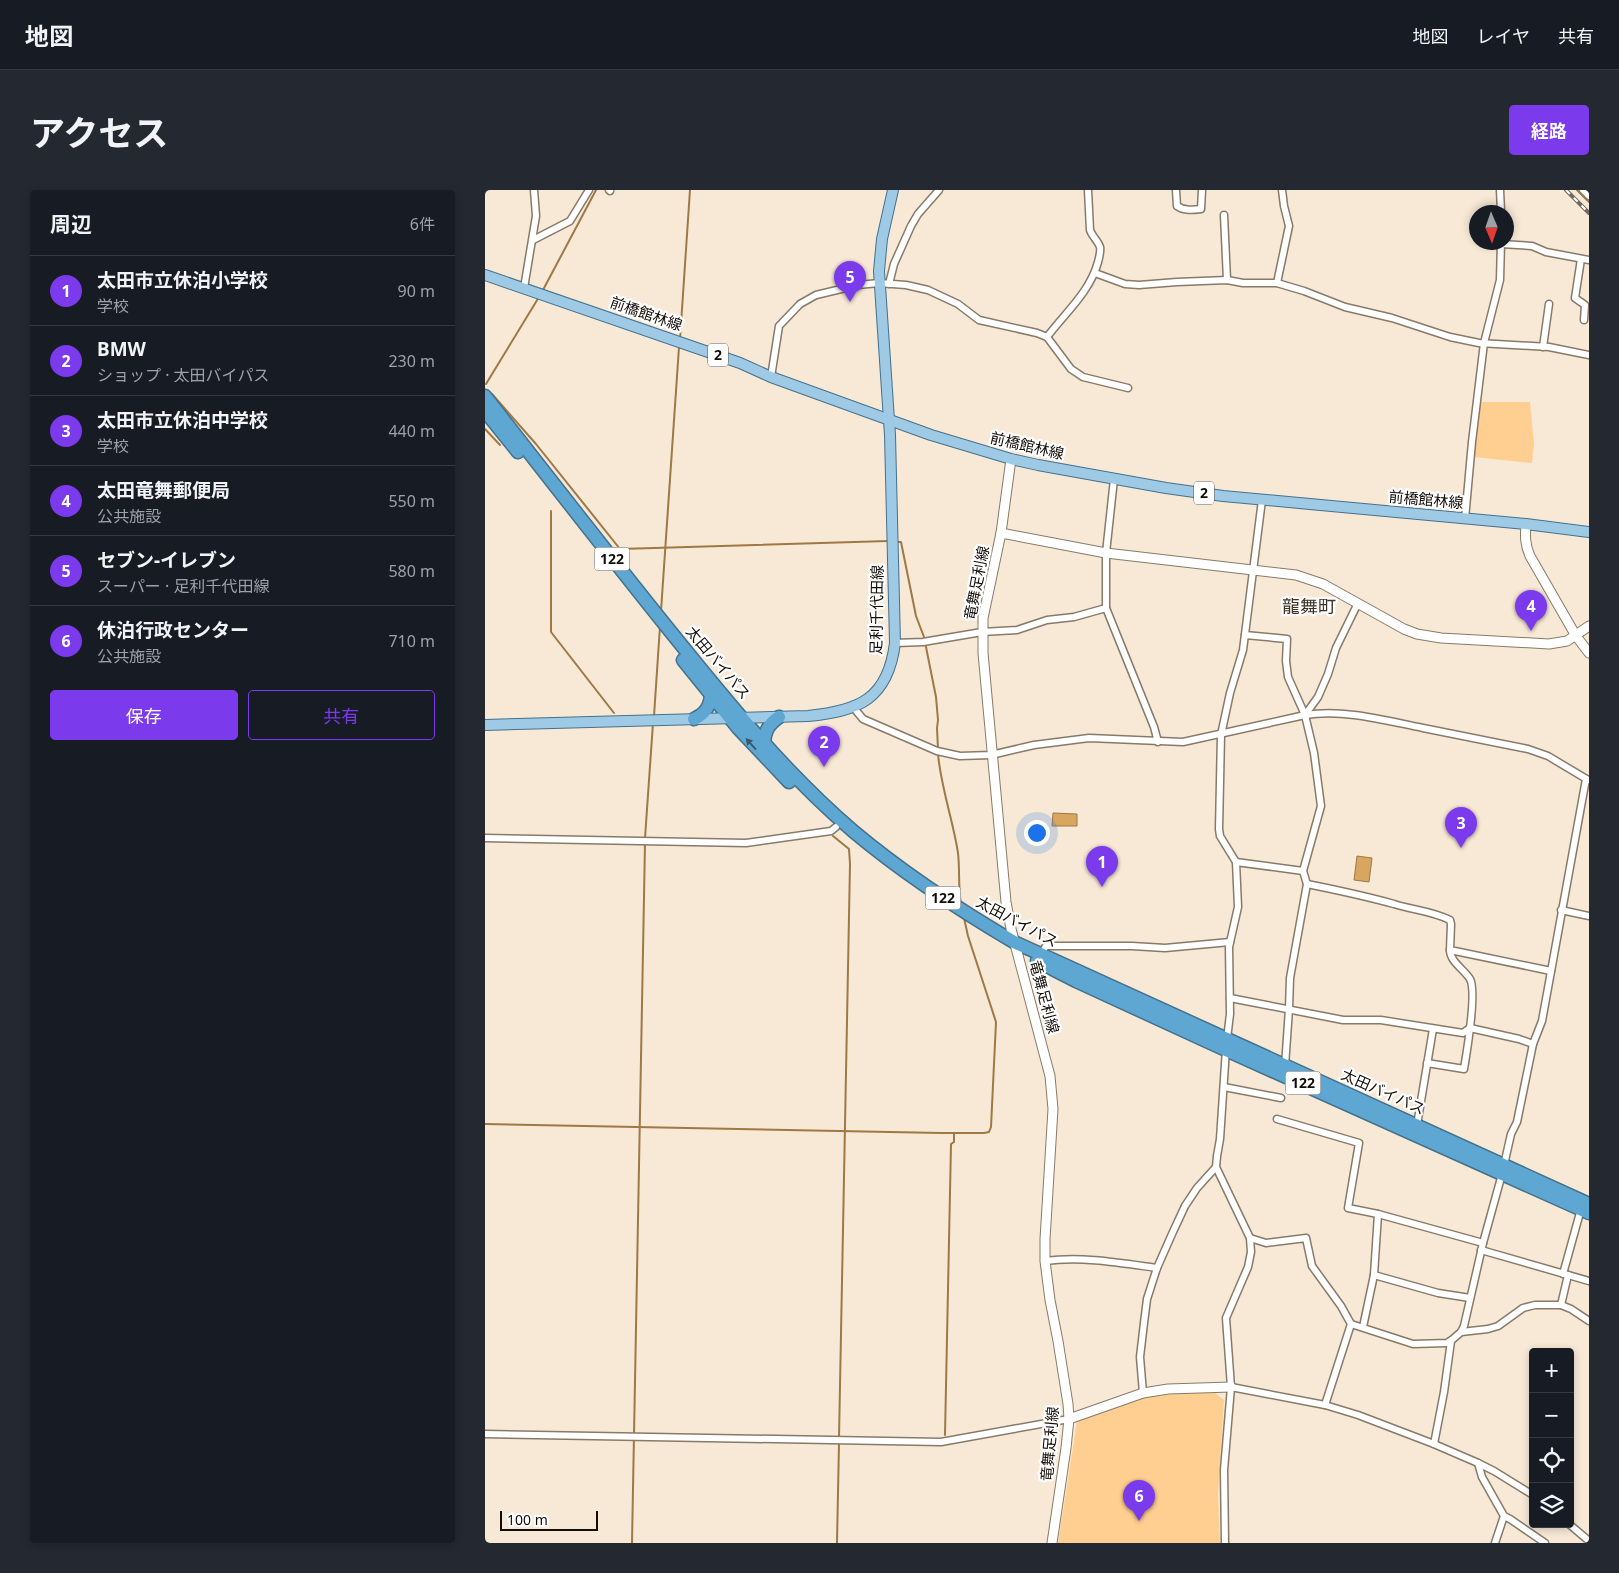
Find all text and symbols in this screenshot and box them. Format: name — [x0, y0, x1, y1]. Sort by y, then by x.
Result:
text: 地図 — [25, 19, 73, 52]
text: 地図 — [1413, 24, 1449, 48]
text: レイヤ — [1477, 24, 1530, 48]
text: 共有 — [1558, 24, 1594, 48]
button: 経路 — [1509, 105, 1589, 155]
text: アクセス — [30, 109, 168, 156]
north arrow — [1469, 205, 1514, 250]
text: 周辺 — [50, 210, 92, 238]
text: 6件 — [410, 213, 435, 235]
pin: 5 — [834, 261, 866, 302]
text: 太田市立休泊小学校 — [97, 267, 268, 293]
text: 1 — [61, 280, 71, 302]
text: 90 m — [398, 280, 435, 302]
street label: 前橋館林線 — [608, 291, 685, 335]
text: 学校 — [97, 295, 129, 317]
text: BMW — [97, 336, 146, 362]
road number: 2 — [708, 344, 728, 366]
text: 2 — [61, 350, 71, 372]
text: 230 m — [388, 350, 435, 372]
text: ショップ · 太田バイパス — [97, 364, 269, 386]
text: 太田市立休泊中学校 — [97, 407, 268, 433]
text: 3 — [61, 420, 71, 442]
text: 440 m — [388, 420, 435, 442]
street label: 前橋館林線 — [988, 427, 1066, 463]
text: 学校 — [97, 435, 129, 457]
text: 太田竜舞郵便局 — [97, 477, 230, 503]
road number: 2 — [1194, 482, 1214, 504]
street label: 前橋館林線 — [1388, 486, 1464, 512]
text: 4 — [61, 490, 71, 512]
text: 550 m — [388, 490, 435, 512]
text: 公共施設 — [97, 505, 161, 527]
street label: 竜舞足利線 — [959, 544, 993, 622]
text: セブン-イレブン — [97, 547, 236, 573]
road number: 122 — [595, 548, 629, 570]
text: 5 — [61, 560, 71, 582]
text: 580 m — [388, 560, 435, 582]
street label: 足利千代田線 — [865, 565, 887, 655]
text: スーパー · 足利千代田線 — [97, 575, 269, 597]
pin: 4 — [1515, 590, 1547, 631]
district label: 龍舞町 — [1282, 594, 1336, 618]
text: 休泊行政センター — [97, 617, 249, 643]
street label: 太田バイパス — [682, 622, 755, 703]
text: 6 — [61, 630, 71, 652]
text: 710 m — [388, 630, 435, 652]
text: 公共施設 — [97, 645, 161, 667]
button: 保存 — [50, 690, 238, 740]
button: 共有 — [248, 690, 435, 740]
pin: 2 — [808, 726, 840, 767]
one-way arrow — [746, 737, 757, 750]
pin: 3 — [1445, 807, 1477, 848]
your location — [1024, 820, 1050, 846]
pin: 1 — [1086, 846, 1118, 887]
road number: 122 — [925, 886, 961, 910]
street label: 太田バイパス — [973, 891, 1062, 951]
street label: 竜舞足利線 — [1026, 958, 1064, 1036]
street label: 太田バイパス — [1338, 1064, 1428, 1118]
road number: 122 — [1285, 1071, 1321, 1094]
map controls — [1529, 1348, 1574, 1528]
button: + — [1529, 1348, 1574, 1393]
button: − — [1529, 1393, 1574, 1438]
street label: 竜舞足利線 — [1036, 1406, 1062, 1482]
button: locate — [1529, 1438, 1574, 1483]
pin: 6 — [1123, 1480, 1155, 1521]
button: layers — [1529, 1483, 1574, 1528]
scale bar — [500, 1508, 597, 1531]
text: 100 m — [507, 1510, 548, 1529]

